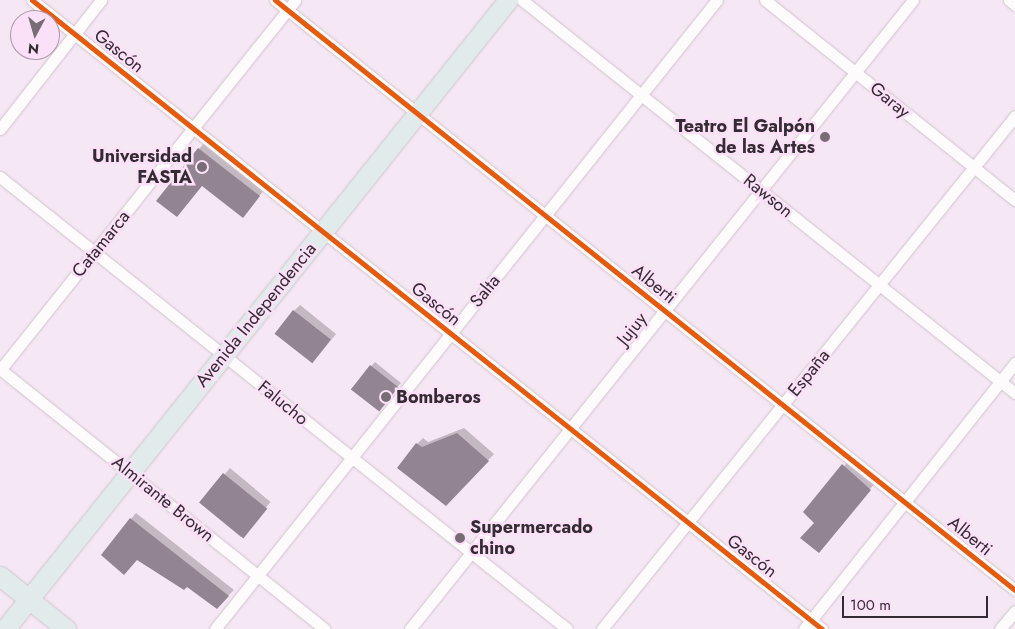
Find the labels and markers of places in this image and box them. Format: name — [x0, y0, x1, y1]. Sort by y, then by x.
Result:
place label: Teatro El Galpón de las Artes — [675, 116, 815, 158]
marker: Teatro El Galpón de las Artes — [819, 131, 831, 143]
place label: Universidad FASTA — [92, 146, 192, 188]
marker: Universidad FASTA — [196, 161, 208, 173]
place label: Bomberos — [396, 386, 481, 408]
marker: Bomberos — [380, 391, 392, 403]
place label: Supermercado chino — [470, 517, 593, 560]
marker: Supermercado chino — [454, 532, 466, 544]

